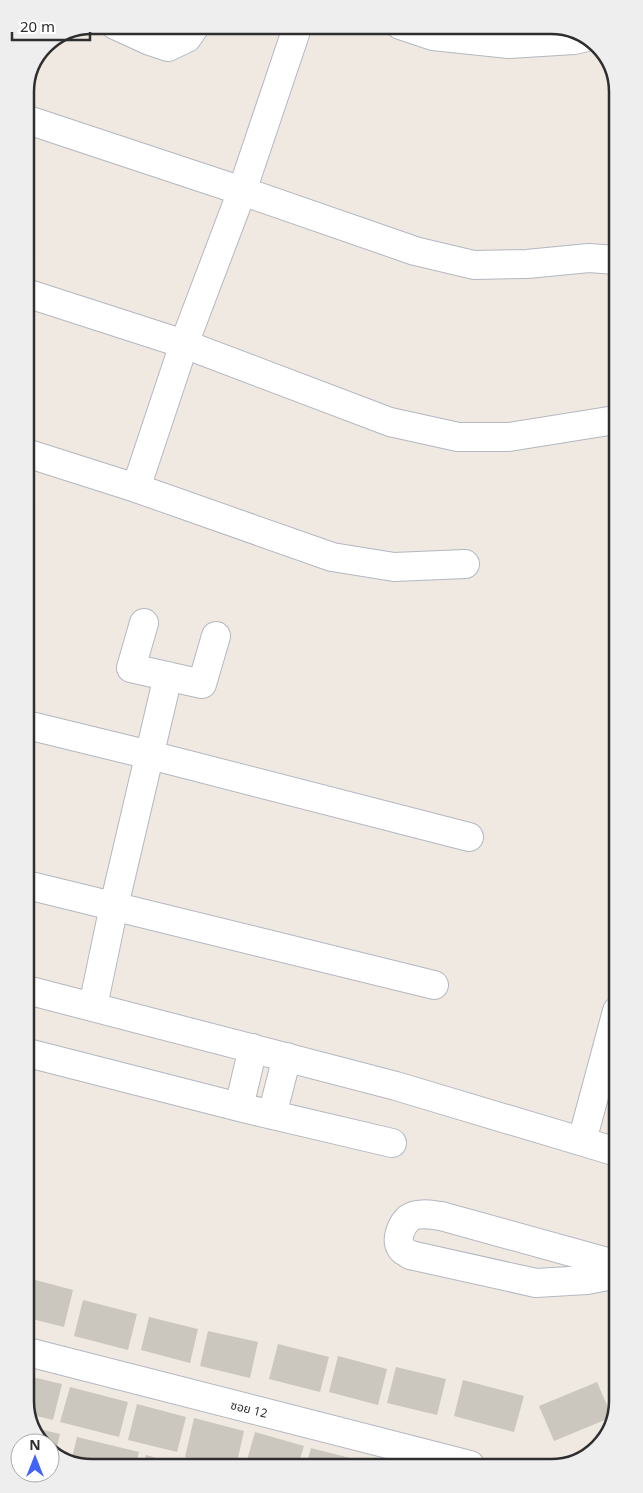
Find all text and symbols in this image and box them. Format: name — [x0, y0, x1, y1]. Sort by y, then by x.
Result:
scale bar — [12, 10, 90, 42]
text: 20 m — [20, 16, 55, 36]
street label: ซอย 12 — [229, 1396, 269, 1422]
north arrow — [10, 1433, 60, 1483]
text: N — [29, 1435, 41, 1454]

